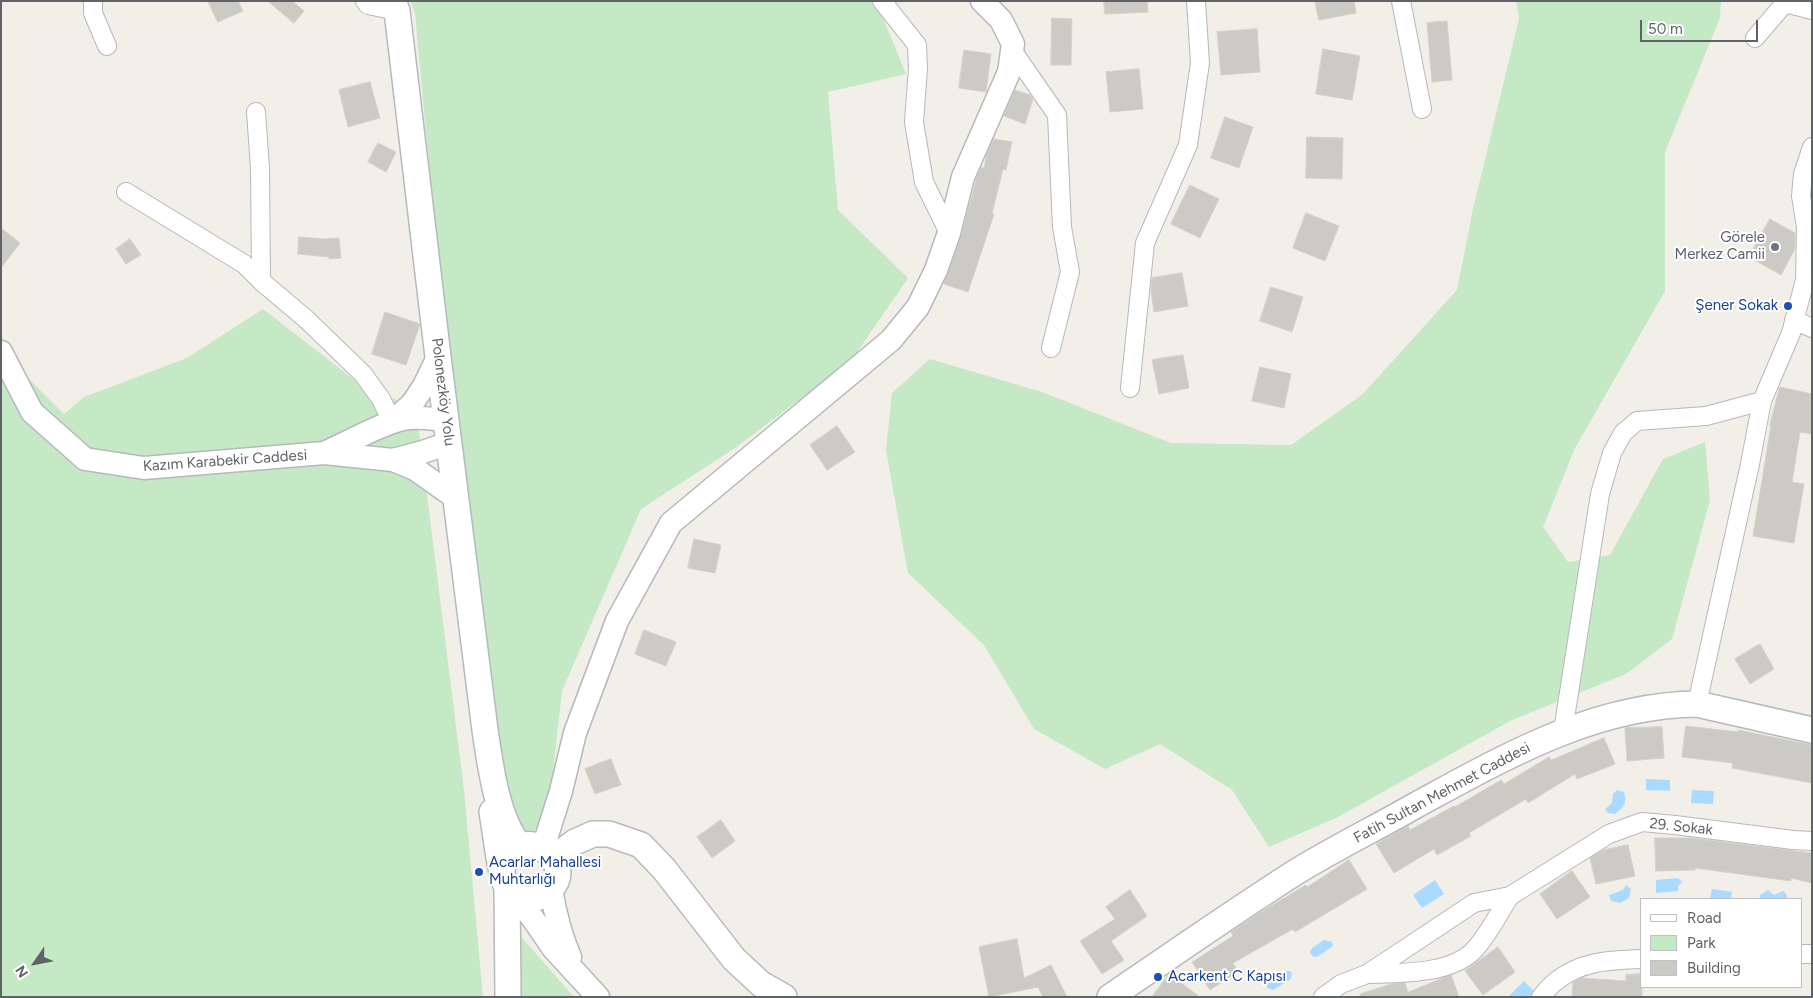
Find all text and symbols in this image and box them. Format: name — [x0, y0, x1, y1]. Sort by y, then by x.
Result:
scale bar — [1643, 10, 1760, 42]
text: 50 m — [1648, 20, 1683, 38]
place label: Görele Merkez Camii — [1674, 229, 1765, 264]
marker: Görele Merkez Camii — [1769, 241, 1781, 253]
place label: Şener Sokak — [1695, 297, 1778, 315]
marker: Şener Sokak — [1782, 300, 1794, 312]
street label: Polonezköy Yolu — [427, 337, 459, 447]
street label: Kazım Karabekir Caddesi — [142, 446, 308, 476]
street label: Fatih Sultan Mehmet Caddesi — [1351, 739, 1533, 847]
street label: 29. Sokak — [1648, 815, 1714, 839]
place label: Acarlar Mahallesi Muhtarlığı — [489, 854, 601, 889]
marker: Acarlar Mahallesi Muhtarlığı — [473, 866, 485, 878]
legend — [1640, 898, 1803, 988]
text: Road — [1687, 909, 1722, 927]
text: Park — [1687, 934, 1716, 952]
north arrow — [10, 938, 60, 988]
text: Building — [1687, 959, 1741, 977]
text: N — [12, 962, 32, 981]
place label: Acarkent C Kapısı — [1168, 968, 1286, 986]
marker: Acarkent C Kapısı — [1152, 971, 1164, 983]

